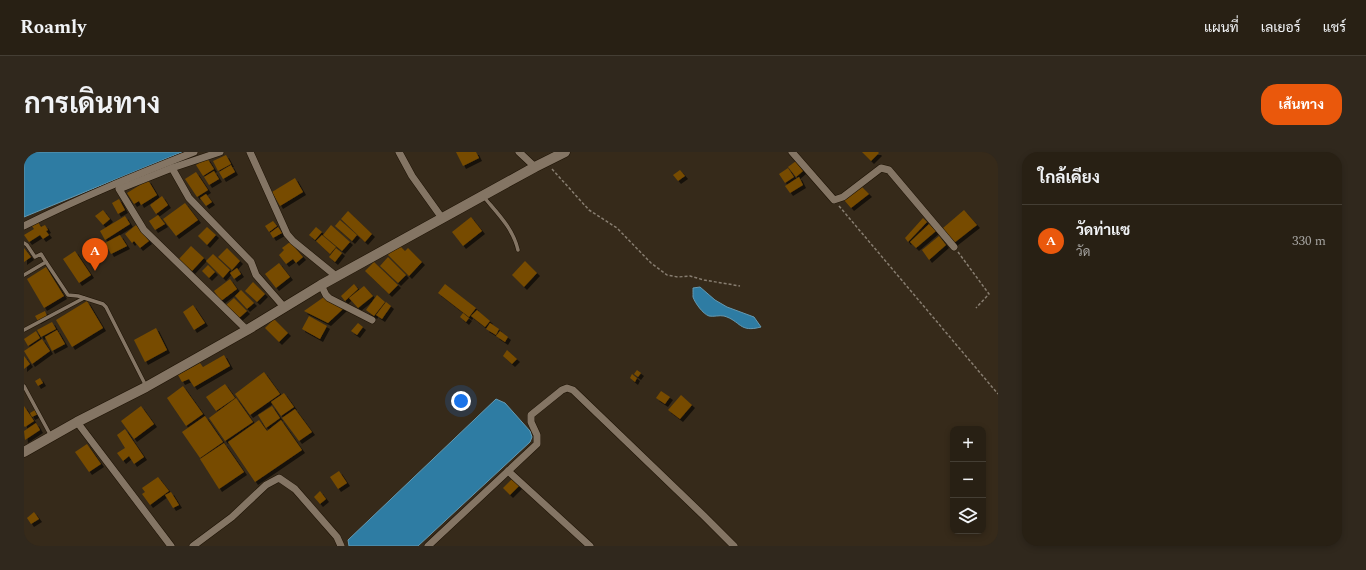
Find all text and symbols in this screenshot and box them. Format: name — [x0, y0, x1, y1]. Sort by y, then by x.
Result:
text: Roamly — [20, 13, 86, 42]
text: แผนที่ — [1204, 17, 1239, 38]
text: เลเยอร์ — [1261, 17, 1301, 38]
text: แชร์ — [1323, 17, 1346, 38]
text: การเดินทาง — [24, 83, 160, 126]
button: เส้นทาง — [1261, 84, 1342, 125]
text: ใกล้เคียง — [1038, 165, 1100, 191]
text: วัดท่าแซ — [1076, 219, 1130, 242]
text: A — [1046, 231, 1056, 251]
text: 330 m — [1292, 231, 1326, 251]
pin: A — [82, 238, 108, 271]
text: วัด — [1076, 242, 1090, 262]
your location — [451, 391, 471, 411]
map controls — [950, 426, 986, 534]
button: + — [950, 426, 986, 462]
button: − — [950, 462, 986, 498]
button: layers — [950, 498, 986, 534]

